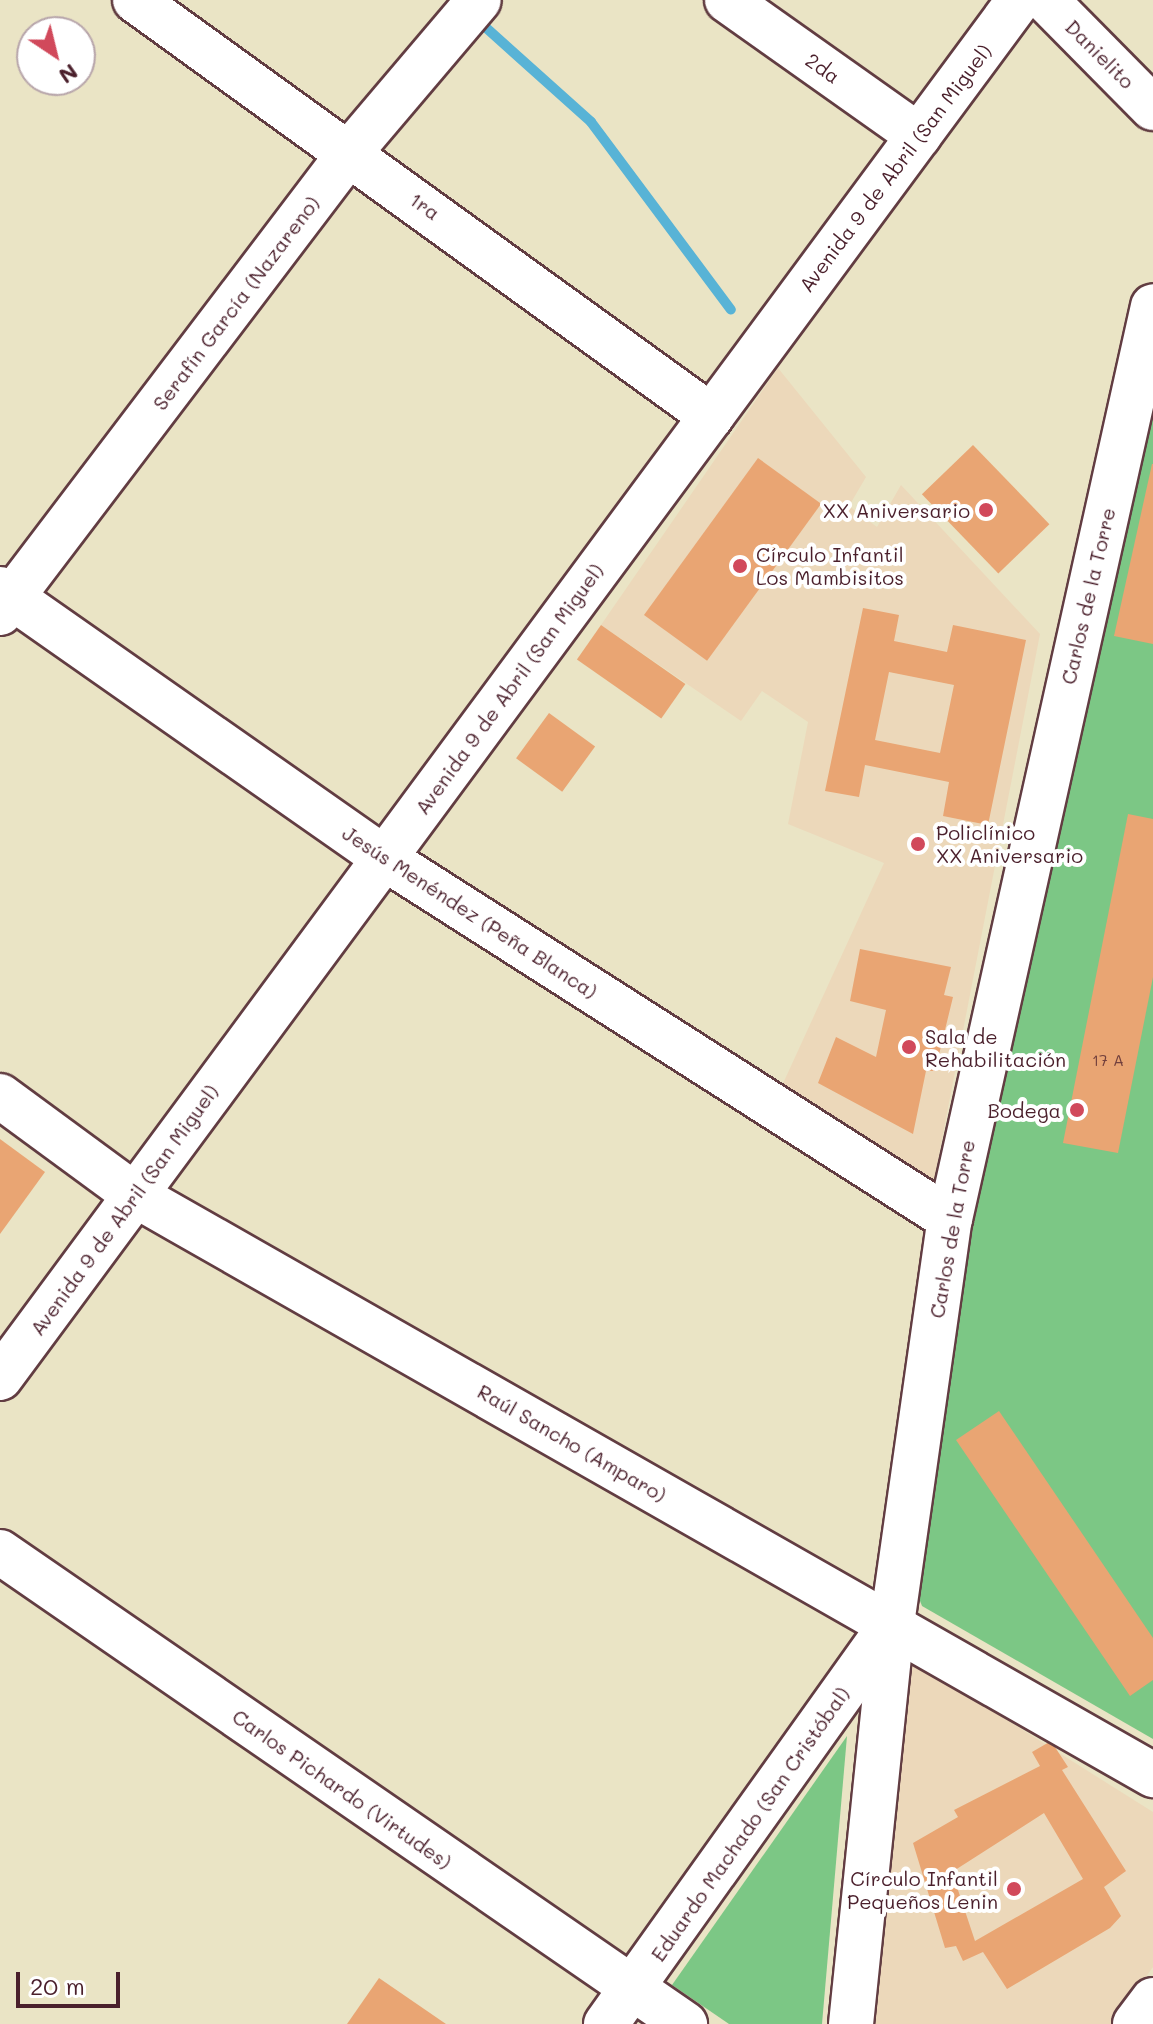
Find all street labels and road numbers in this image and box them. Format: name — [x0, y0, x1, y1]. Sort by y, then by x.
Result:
street label: Danielito — [1061, 15, 1139, 93]
street label: Avenida 9 de Abril (San Miguel) — [794, 39, 996, 297]
street label: 2da — [801, 48, 845, 88]
street label: 1ra — [405, 187, 445, 225]
street label: Serafín García (Nazareno) — [148, 191, 324, 415]
street label: Carlos de la Torre — [1056, 505, 1120, 687]
street label: Avenida 9 de Abril (San Miguel) — [410, 559, 608, 819]
street label: Jesús Menéndez (Peña Blanca) — [338, 821, 602, 1003]
street label: Avenida 9 de Abril (San Miguel) — [25, 1080, 223, 1340]
street label: Carlos de la Torre — [925, 1138, 979, 1320]
street label: Raúl Sancho (Amparo) — [473, 1379, 671, 1507]
street label: Eduardo Machado (San Cristóbal) — [646, 1682, 854, 1966]
street label: Carlos Pichardo (Virtudes) — [228, 1704, 456, 1874]

